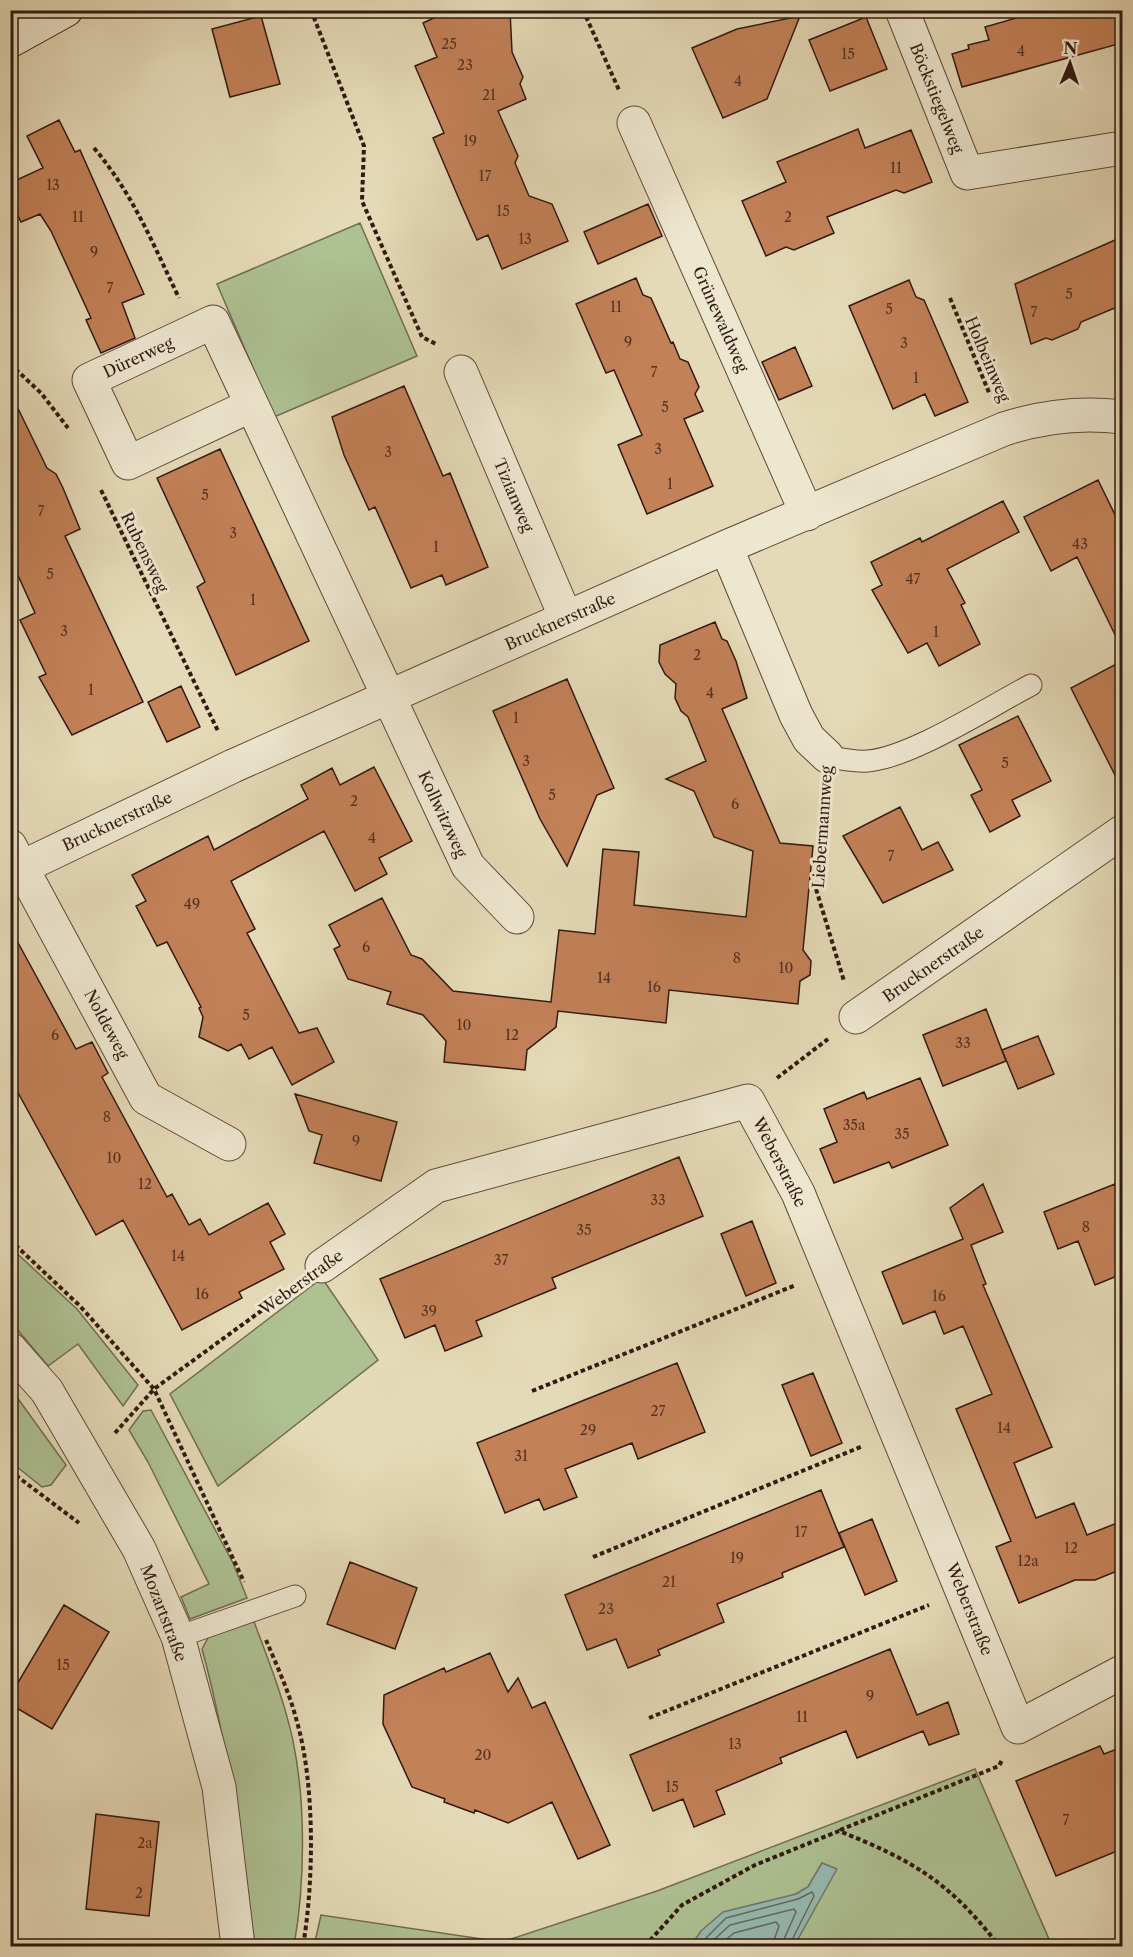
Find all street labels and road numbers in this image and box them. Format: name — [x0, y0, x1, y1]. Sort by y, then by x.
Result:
street label: Böckstiegelweg — [906, 40, 968, 157]
street label: Grünewaldweg — [689, 263, 753, 376]
street label: Holbeinweg — [961, 313, 1015, 405]
street label: Dürerweg — [100, 332, 177, 382]
street label: Tizianweg — [490, 455, 539, 535]
street label: Rubensweg — [117, 508, 173, 596]
street label: Brucknerstraße — [502, 588, 618, 654]
street label: Liebermannweg — [808, 764, 836, 889]
street label: Kollwitzweg — [414, 768, 472, 861]
street label: Brucknerstraße — [59, 787, 175, 855]
street label: Brucknerstraße — [879, 922, 987, 1006]
street label: Noldeweg — [80, 986, 134, 1063]
street label: Weberstraße — [748, 1113, 811, 1210]
street label: Weberstraße — [255, 1245, 347, 1320]
street label: Weberstraße — [942, 1559, 998, 1658]
street label: Mozartstraße — [136, 1562, 192, 1664]

